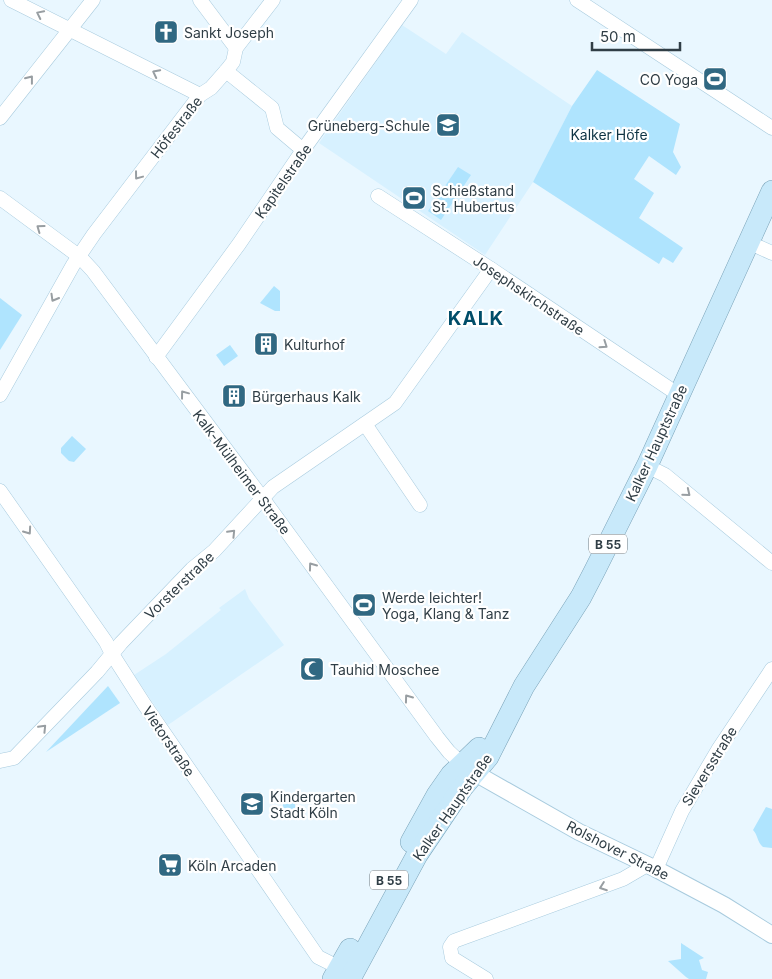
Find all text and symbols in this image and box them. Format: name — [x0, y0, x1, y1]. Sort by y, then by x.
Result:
one-way arrow — [37, 11, 46, 21]
church icon: Sankt Joseph — [153, 19, 179, 45]
scale bar — [592, 20, 680, 52]
place label: Sankt Joseph — [184, 24, 274, 41]
text: 50 m — [600, 27, 636, 46]
sports icon: CO Yoga — [702, 66, 728, 92]
one-way arrow — [153, 69, 162, 79]
place label: CO Yoga — [640, 71, 698, 88]
one-way arrow — [25, 76, 34, 85]
street label: Höfestraße — [147, 93, 205, 161]
school or university icon: Grüneberg-Schule — [435, 112, 461, 138]
place label: Grüneberg-Schule — [308, 117, 430, 134]
park label: Kalker Höfe — [570, 126, 648, 143]
street label: Kapitelstraße — [251, 140, 315, 222]
one-way arrow — [136, 170, 144, 179]
place label: Schießstand St. Hubertus — [432, 182, 515, 215]
sports icon: Schießstand St. Hubertus — [401, 185, 427, 211]
one-way arrow — [36, 225, 46, 234]
street label: Josephskirchstraße — [470, 251, 588, 339]
one-way arrow — [51, 293, 61, 302]
district label: KALK — [448, 307, 504, 330]
building icon: Kulturhof — [253, 331, 279, 357]
place label: Kulturhof — [284, 336, 345, 353]
one-way arrow — [599, 339, 608, 348]
street label: Kalker Hauptstraße — [621, 382, 691, 504]
building icon: Bürgerhaus Kalk — [221, 383, 247, 409]
place label: Bürgerhaus Kalk — [252, 388, 361, 405]
one-way arrow — [181, 390, 190, 400]
street label: Kalk-Mülheimer Straße — [190, 406, 294, 538]
one-way arrow — [681, 487, 690, 496]
one-way arrow — [22, 525, 31, 534]
one-way arrow — [226, 529, 235, 538]
road number: B 55 — [589, 534, 627, 554]
street label: Vorsterstraße — [141, 548, 217, 622]
one-way arrow — [309, 562, 318, 572]
place label: Werde leichter! Yoga, Klang & Tanz — [382, 589, 510, 622]
sports icon: Werde leichter! Yoga, Klang & Tanz — [351, 592, 377, 618]
mosque icon: Tauhid Moschee — [299, 656, 325, 682]
place label: Tauhid Moschee — [330, 661, 439, 678]
one-way arrow — [405, 694, 414, 704]
street label: Vietorstraße — [139, 703, 199, 779]
street label: Sieversstraße — [678, 723, 740, 809]
one-way arrow — [37, 725, 46, 734]
street label: Kalker Hauptstraße — [409, 750, 495, 864]
place label: Kindergarten Stadt Köln — [270, 788, 356, 821]
school or university icon: Kindergarten Stadt Köln — [239, 791, 265, 817]
street label: Rolshover Straße — [564, 817, 672, 883]
supermarket icon: Köln Arcaden — [157, 852, 183, 878]
place label: Köln Arcaden — [188, 857, 277, 874]
road number: B 55 — [370, 870, 408, 890]
one-way arrow — [600, 881, 608, 891]

